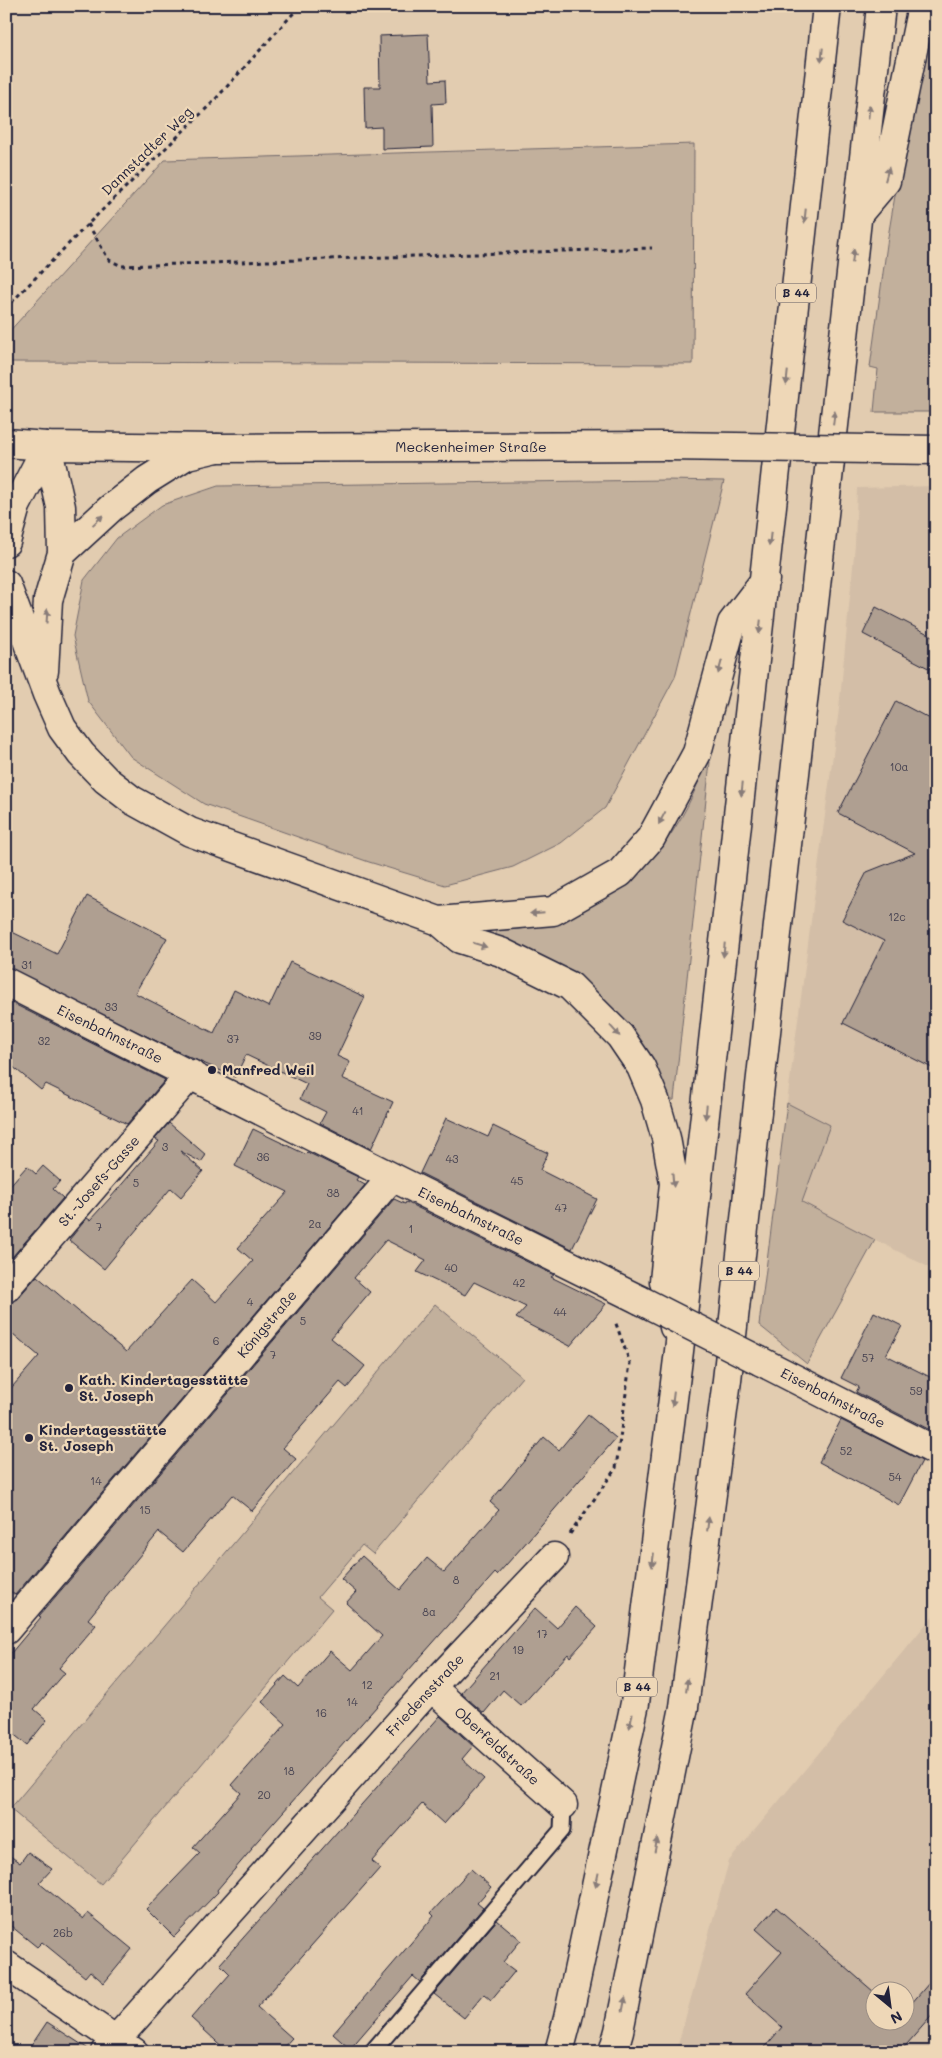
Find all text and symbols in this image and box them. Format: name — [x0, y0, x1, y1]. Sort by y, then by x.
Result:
one-way arrow — [818, 47, 826, 63]
street label: Dannstadter Weg — [97, 102, 196, 199]
one-way arrow — [866, 104, 874, 120]
one-way arrow — [883, 167, 891, 182]
one-way arrow — [801, 209, 809, 225]
one-way arrow — [849, 248, 857, 264]
road number: B 44 — [776, 284, 816, 302]
one-way arrow — [783, 370, 791, 386]
one-way arrow — [830, 409, 838, 425]
street label: Meckenheimer Straße — [395, 437, 547, 456]
one-way arrow — [91, 514, 103, 526]
one-way arrow — [766, 532, 774, 548]
one-way arrow — [44, 607, 52, 623]
one-way arrow — [756, 620, 764, 636]
one-way arrow — [716, 660, 724, 675]
house number: 10a — [890, 759, 908, 774]
one-way arrow — [738, 781, 746, 797]
one-way arrow — [658, 811, 666, 825]
one-way arrow — [529, 909, 545, 917]
house number: 12c — [888, 909, 906, 924]
one-way arrow — [473, 942, 488, 950]
one-way arrow — [720, 943, 728, 959]
house number: 31 — [21, 957, 33, 972]
house number: 33 — [105, 999, 118, 1014]
street label: Eisenbahnstraße — [54, 1000, 166, 1067]
one-way arrow — [609, 1025, 621, 1037]
house number: 39 — [309, 1028, 322, 1043]
house number: 37 — [227, 1031, 239, 1046]
house number: 32 — [38, 1033, 50, 1048]
place label: Manfred Weil — [222, 1060, 314, 1079]
marker: Manfred Weil — [206, 1064, 218, 1076]
house number: 41 — [352, 1103, 364, 1118]
one-way arrow — [702, 1104, 710, 1120]
street label: St.-Josefs-Gasse — [54, 1131, 144, 1230]
house number: 3 — [162, 1139, 169, 1154]
house number: 36 — [256, 1149, 270, 1164]
house number: 43 — [446, 1151, 459, 1166]
one-way arrow — [669, 1172, 677, 1188]
house number: 45 — [511, 1173, 523, 1188]
house number: 5 — [133, 1175, 139, 1190]
street label: Eisenbahnstraße — [415, 1182, 527, 1249]
house number: 38 — [326, 1185, 340, 1200]
house number: 47 — [555, 1200, 567, 1215]
house number: 2a — [309, 1216, 322, 1231]
house number: 7 — [96, 1219, 102, 1234]
house number: 1 — [409, 1221, 413, 1236]
house number: 40 — [444, 1260, 458, 1275]
road number: B 44 — [719, 1262, 759, 1280]
house number: 42 — [513, 1275, 525, 1290]
street label: Königstraße — [233, 1286, 301, 1362]
house number: 4 — [247, 1294, 254, 1309]
house number: 44 — [554, 1304, 567, 1319]
house number: 5 — [300, 1313, 306, 1328]
house number: 6 — [213, 1333, 219, 1348]
house number: 7 — [270, 1347, 276, 1362]
house number: 57 — [862, 1350, 874, 1365]
street label: Eisenbahnstraße — [778, 1363, 889, 1432]
place label: Kath. Kindertagesstätte St. Joseph — [79, 1370, 248, 1405]
marker: Kath. Kindertagesstätte St. Joseph — [63, 1382, 75, 1394]
house number: 59 — [910, 1383, 923, 1398]
one-way arrow — [669, 1392, 677, 1408]
place label: Kindertagesstätte St. Joseph — [39, 1420, 167, 1455]
marker: Kindertagesstätte St. Joseph — [23, 1432, 35, 1444]
house number: 52 — [840, 1443, 852, 1458]
house number: 54 — [889, 1469, 902, 1484]
house number: 14 — [90, 1473, 102, 1488]
house number: 15 — [139, 1502, 151, 1517]
one-way arrow — [704, 1516, 712, 1532]
one-way arrow — [648, 1553, 656, 1569]
house number: 8 — [453, 1572, 460, 1587]
house number: 8a — [422, 1604, 436, 1619]
house number: 17 — [536, 1626, 548, 1641]
house number: 19 — [512, 1642, 524, 1657]
street label: Friedensstraße — [381, 1649, 468, 1740]
house number: 21 — [489, 1668, 501, 1683]
house number: 12 — [361, 1677, 373, 1692]
one-way arrow — [683, 1677, 691, 1693]
road number: B 44 — [617, 1678, 657, 1696]
house number: 14 — [346, 1694, 358, 1709]
street label: Oberfeldstraße — [451, 1702, 544, 1789]
house number: 16 — [315, 1705, 327, 1720]
one-way arrow — [627, 1714, 635, 1729]
house number: 18 — [283, 1763, 295, 1778]
house number: 20 — [258, 1787, 271, 1802]
one-way arrow — [653, 1837, 661, 1853]
one-way arrow — [593, 1873, 601, 1889]
house number: 26b — [53, 1925, 73, 1940]
north arrow — [864, 1980, 914, 2030]
one-way arrow — [621, 1996, 629, 2012]
text: N — [887, 2007, 906, 2029]

